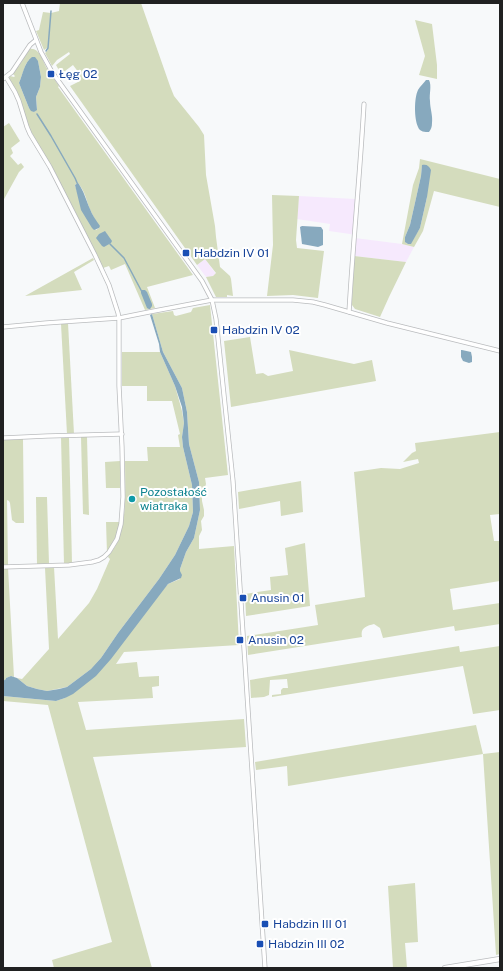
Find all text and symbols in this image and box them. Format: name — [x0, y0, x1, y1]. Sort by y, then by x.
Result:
place label: Łęg 02 — [59, 67, 97, 81]
marker: Łęg 02 — [46, 69, 56, 79]
place label: Habdzin IV 01 — [194, 246, 269, 260]
marker: Habdzin IV 01 — [181, 248, 191, 258]
place label: Habdzin IV 02 — [222, 323, 300, 337]
marker: Habdzin IV 02 — [209, 325, 219, 335]
place label: Pozostałość wiatraka — [140, 485, 207, 513]
marker: Pozostałość wiatraka — [127, 494, 137, 504]
place label: Anusin 01 — [251, 591, 305, 605]
marker: Anusin 01 — [238, 593, 248, 603]
place label: Anusin 02 — [248, 633, 304, 647]
marker: Anusin 02 — [235, 635, 245, 645]
place label: Habdzin III 01 — [273, 917, 347, 931]
marker: Habdzin III 01 — [260, 919, 270, 929]
place label: Habdzin III 02 — [268, 937, 344, 951]
marker: Habdzin III 02 — [255, 939, 265, 949]

